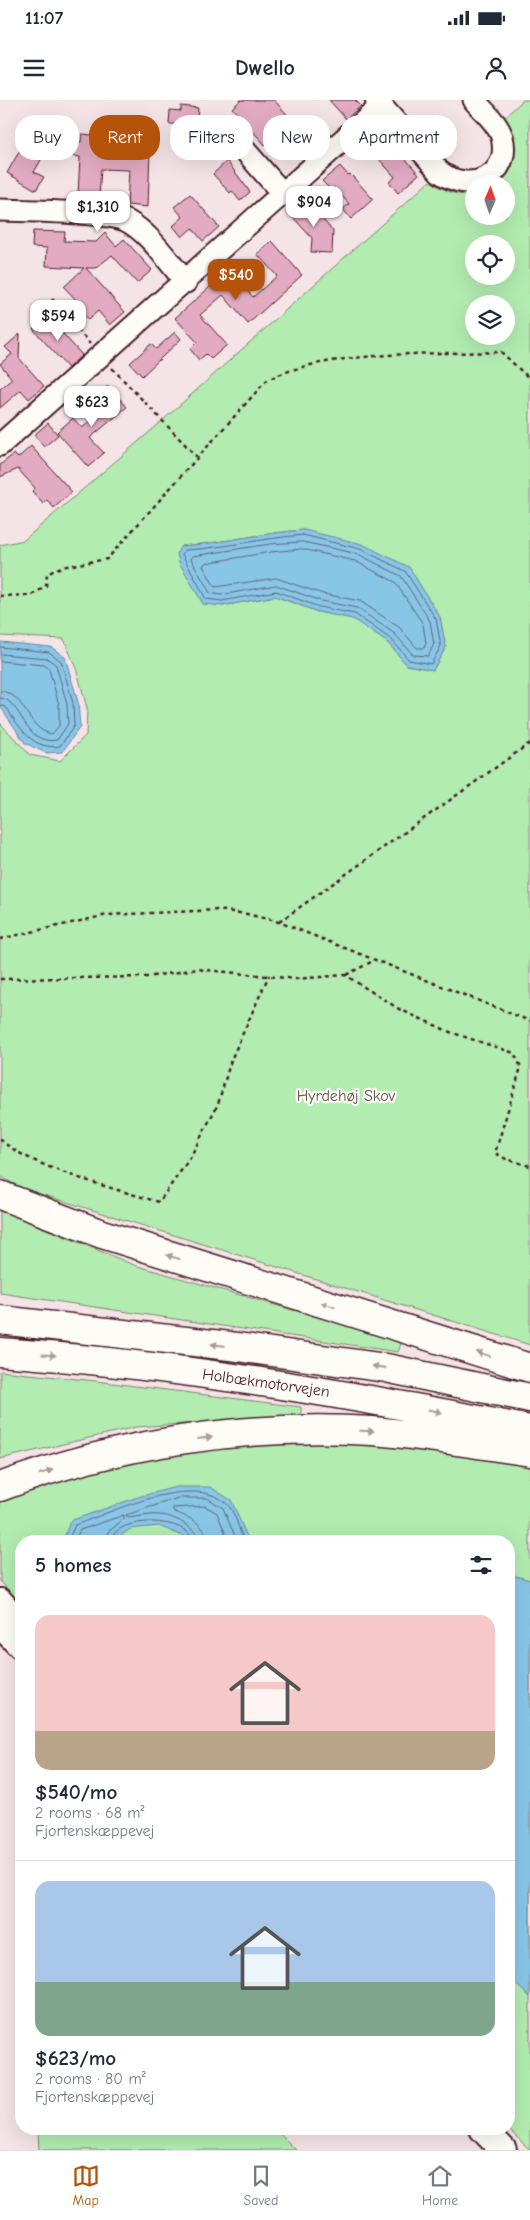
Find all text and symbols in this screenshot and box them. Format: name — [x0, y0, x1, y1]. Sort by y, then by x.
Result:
text: 11:07 — [25, 7, 63, 29]
icon: menu — [20, 54, 48, 82]
icon: person — [482, 54, 510, 82]
text: Dwello — [235, 55, 295, 81]
chip: Buy — [15, 115, 79, 160]
chip: Rent — [89, 115, 160, 160]
chip: Filters — [170, 115, 253, 160]
chip: New — [263, 115, 330, 160]
chip: Apartment — [340, 115, 457, 160]
north arrow — [465, 175, 515, 225]
map controls — [465, 175, 515, 345]
pin: $904 — [284, 186, 344, 228]
pin: $1,310 — [57, 190, 139, 233]
text: $904 — [297, 193, 331, 211]
text: $1,310 — [77, 198, 119, 216]
button: locate — [465, 235, 515, 285]
pin: $540 — [206, 258, 266, 301]
text: $540 — [219, 266, 253, 284]
button: layers — [465, 295, 515, 345]
pin: $594 — [28, 300, 88, 342]
text: $594 — [41, 307, 75, 325]
pin: $623 — [62, 386, 122, 428]
text: $623 — [75, 393, 109, 411]
park label: Hyrdehøj Skov — [297, 1087, 396, 1105]
one-way arrow — [166, 1252, 181, 1260]
one-way arrow — [321, 1301, 336, 1309]
one-way arrow — [210, 1341, 226, 1349]
one-way arrow — [476, 1349, 491, 1357]
one-way arrow — [41, 1352, 57, 1360]
one-way arrow — [371, 1363, 387, 1371]
street label: Holbækmotorvejen — [201, 1365, 331, 1401]
one-way arrow — [427, 1407, 443, 1415]
one-way arrow — [360, 1428, 376, 1436]
one-way arrow — [197, 1434, 213, 1442]
one-way arrow — [39, 1468, 54, 1475]
icon: filters — [467, 1551, 495, 1579]
text: 5 homes — [35, 1553, 112, 1577]
icon: home — [220, 1648, 310, 1738]
text: $540/mo — [35, 1780, 117, 1804]
text: 2 rooms · 68 m² — [35, 1804, 145, 1822]
text: Fjortenskæppevej — [35, 1822, 154, 1840]
icon: home — [220, 1913, 310, 2003]
text: $623/mo — [35, 2046, 116, 2070]
text: 2 rooms · 80 m² — [35, 2070, 146, 2088]
text: Fjortenskæppevej — [35, 2088, 154, 2106]
tab: Map — [72, 2162, 100, 2209]
tab: Saved — [243, 2162, 278, 2209]
tab: Home — [422, 2162, 458, 2209]

